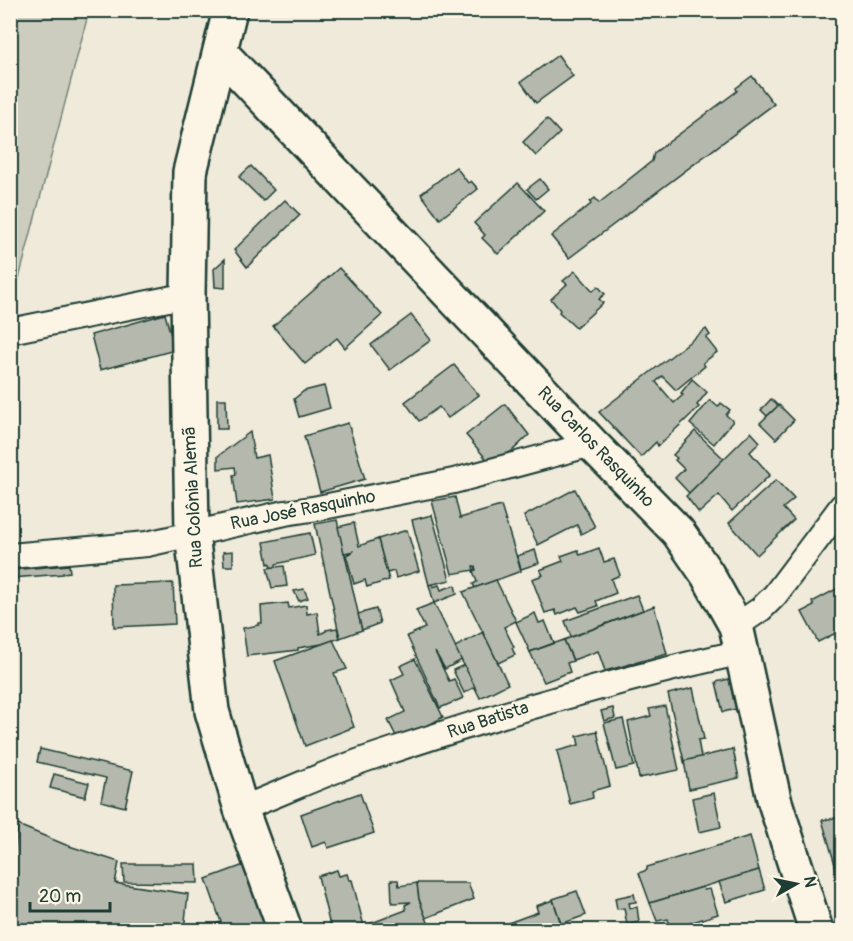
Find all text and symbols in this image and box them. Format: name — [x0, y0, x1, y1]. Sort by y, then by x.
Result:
street label: Rua Carlos Rasquinho — [532, 382, 660, 512]
street label: Rua Colônia Alemã — [178, 425, 208, 569]
street label: Rua José Rasquinho — [229, 485, 378, 535]
street label: Rua Batista — [445, 696, 531, 744]
north arrow — [766, 854, 826, 914]
scale bar — [30, 875, 110, 913]
text: N — [799, 875, 821, 889]
text: 20 m — [39, 885, 81, 908]

